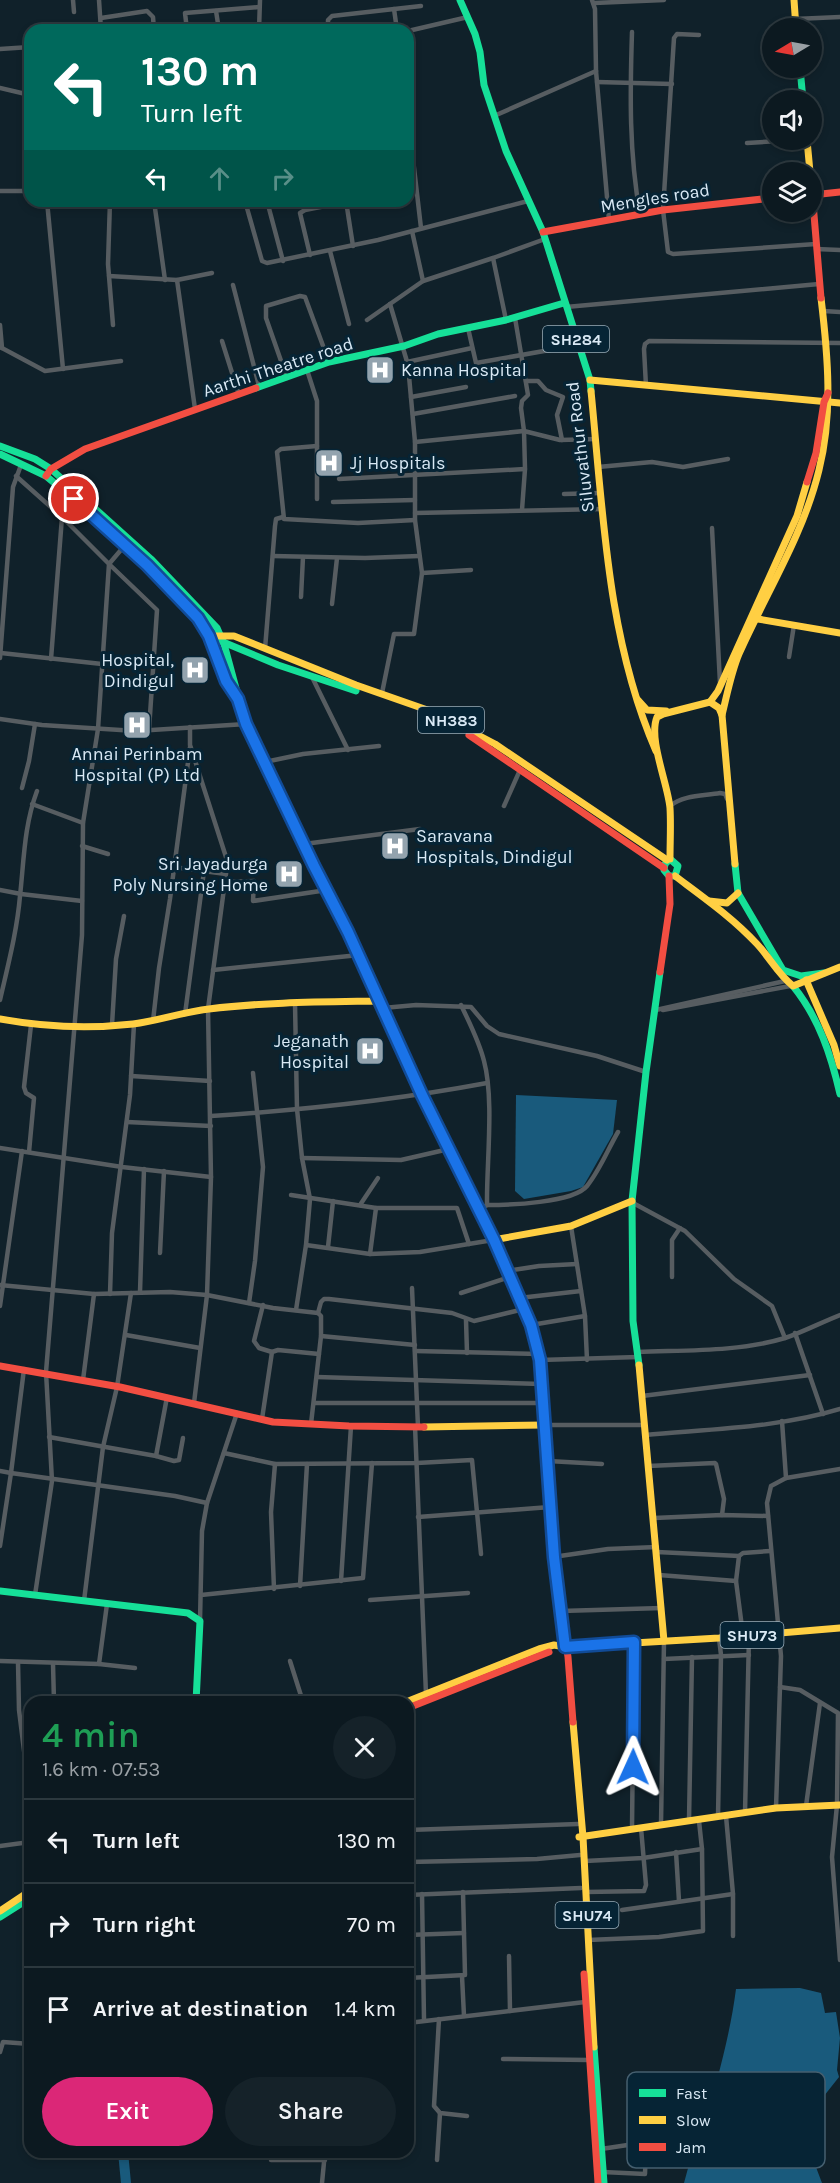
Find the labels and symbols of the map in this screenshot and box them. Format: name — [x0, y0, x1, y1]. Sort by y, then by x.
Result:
north arrow — [762, 18, 822, 78]
street label: Mengles road — [599, 178, 711, 218]
road number: SH284 — [543, 326, 609, 352]
street label: Aarthi Theatre road — [200, 332, 356, 402]
hospital icon: Kanna Hospital — [364, 354, 396, 386]
place label: Kanna Hospital — [401, 359, 527, 381]
street label: Siluvathur Road — [561, 380, 599, 514]
hospital icon: Jj Hospitals — [313, 447, 345, 479]
place label: Jj Hospitals — [350, 452, 446, 474]
pin — [48, 473, 99, 524]
place label: Hospital, Dindigul — [101, 649, 174, 692]
hospital icon: Hospital, Dindigul — [179, 654, 211, 686]
road number: NH383 — [418, 707, 484, 733]
hospital icon: Annai Perinbam Hospital (P) Ltd — [121, 709, 153, 741]
place label: Annai Perinbam Hospital (P) Ltd — [72, 743, 202, 786]
place label: Saravana Hospitals, Dindigul — [416, 825, 573, 868]
hospital icon: Saravana Hospitals, Dindigul — [379, 830, 411, 862]
place label: Sri Jayadurga Poly Nursing Home — [113, 853, 268, 896]
hospital icon: Sri Jayadurga Poly Nursing Home — [273, 858, 305, 890]
place label: Jeganath Hospital — [274, 1030, 349, 1073]
hospital icon: Jeganath Hospital — [354, 1035, 386, 1067]
road number: SHU73 — [720, 1622, 783, 1648]
position arrow — [601, 1735, 665, 1799]
road number: SHU74 — [556, 1902, 618, 1928]
legend — [627, 2072, 825, 2168]
text: Fast — [676, 2084, 707, 2103]
text: Slow — [676, 2111, 711, 2130]
text: Jam — [676, 2138, 706, 2157]

